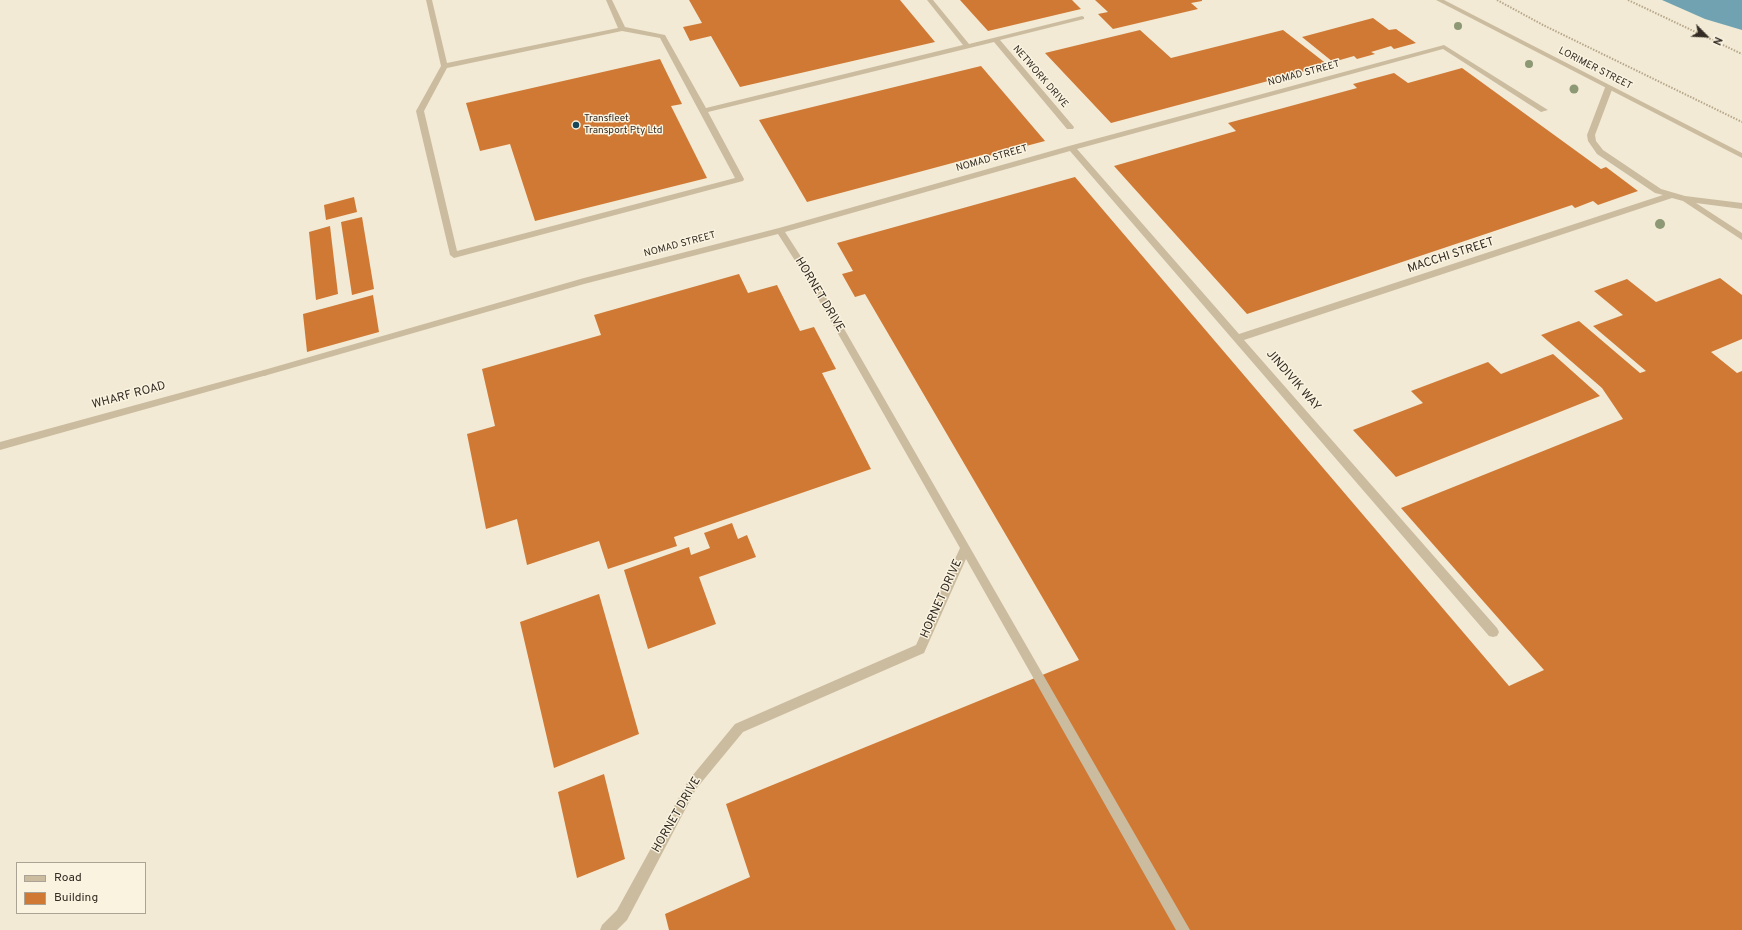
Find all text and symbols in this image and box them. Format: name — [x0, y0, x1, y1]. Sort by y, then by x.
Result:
north arrow — [1686, 16, 1726, 56]
text: N — [1709, 34, 1725, 47]
street label: NETWORK DRIVE — [1010, 43, 1070, 111]
street label: LORIMER STREET — [1556, 45, 1634, 93]
street label: NOMAD STREET — [1267, 59, 1341, 89]
place label: Transfleet Transport Pty Ltd — [584, 113, 662, 136]
marker: Transfleet Transport Pty Ltd — [571, 120, 581, 130]
street label: NOMAD STREET — [955, 143, 1029, 175]
street label: NOMAD STREET — [643, 230, 717, 260]
street label: MACCHI STREET — [1406, 235, 1496, 277]
street label: HORNET DRIVE — [791, 255, 847, 335]
street label: JINDIVIK WAY — [1263, 348, 1323, 414]
street label: WHARF ROAD — [90, 379, 168, 413]
street label: HORNET DRIVE — [918, 557, 966, 641]
street label: HORNET DRIVE — [650, 775, 704, 855]
legend — [16, 862, 146, 914]
text: Road — [54, 870, 82, 886]
text: Building — [54, 890, 98, 906]

